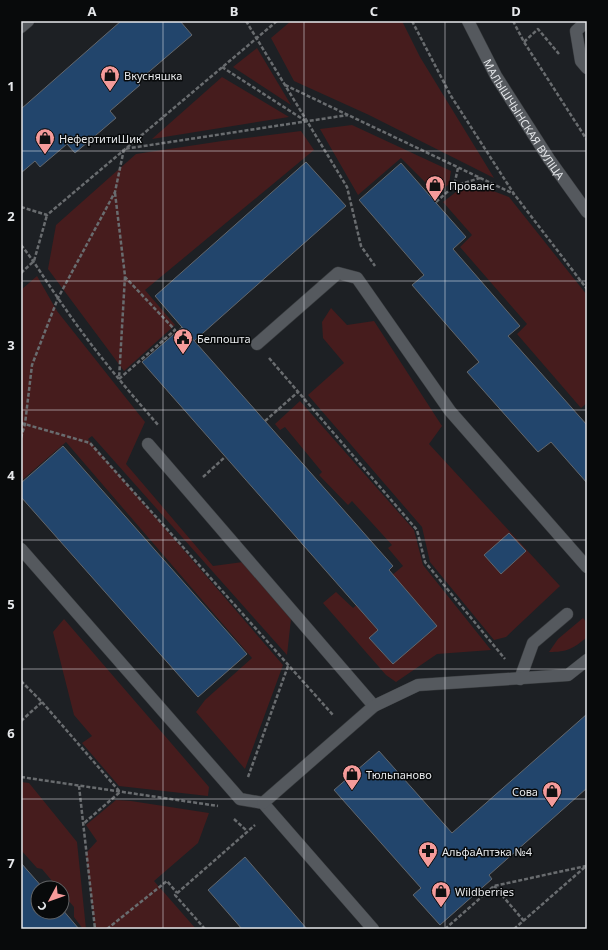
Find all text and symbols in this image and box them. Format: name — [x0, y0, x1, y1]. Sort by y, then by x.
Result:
text: A — [88, 2, 97, 20]
text: B — [230, 2, 238, 20]
text: C — [370, 2, 378, 20]
text: D — [511, 2, 521, 20]
street label: МАЛЫШЧЫНСКАЯ ВУЛІЦА — [481, 56, 569, 183]
shop icon: Вкусняшка — [99, 64, 121, 92]
place label: Вкусняшка — [124, 68, 182, 83]
text: 1 — [7, 77, 15, 95]
shop icon: НефертитиШик — [34, 127, 56, 155]
place label: НефертитиШик — [59, 131, 142, 146]
shop icon: Прованс — [424, 174, 446, 202]
place label: Прованс — [449, 178, 495, 193]
text: 2 — [7, 207, 15, 225]
public building icon: Белпошта — [172, 327, 194, 355]
place label: Белпошта — [197, 331, 251, 346]
text: 3 — [7, 336, 15, 354]
text: 4 — [7, 466, 15, 484]
text: 5 — [7, 595, 15, 613]
text: 6 — [7, 724, 15, 742]
shop icon: Тюльпаново — [341, 763, 363, 791]
place label: Тюльпаново — [366, 767, 432, 782]
shop icon: Сова — [541, 780, 563, 808]
place label: Сова — [512, 784, 538, 799]
pharmacy icon: АльфаАптэка №4 — [417, 840, 439, 868]
place label: АльфаАптэка №4 — [442, 844, 533, 859]
text: 7 — [7, 854, 15, 872]
north arrow — [30, 880, 70, 920]
shop icon: Wildberries — [430, 880, 452, 908]
place label: Wildberries — [455, 884, 514, 899]
text: С — [34, 899, 50, 914]

